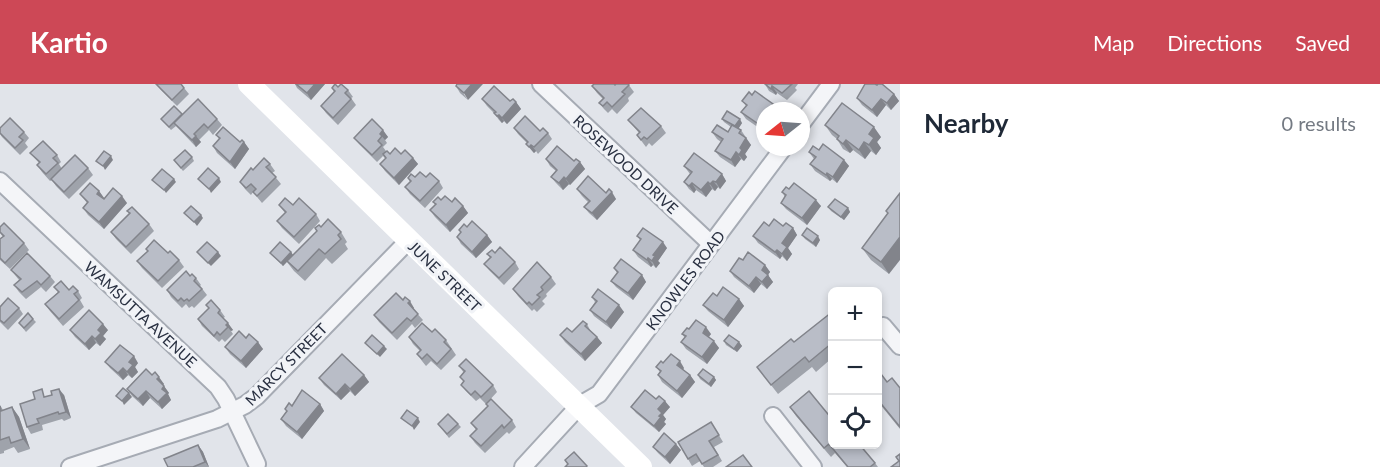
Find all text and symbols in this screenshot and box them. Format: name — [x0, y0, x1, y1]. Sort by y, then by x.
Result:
text: Kartio — [30, 25, 108, 59]
text: Map — [1093, 30, 1134, 55]
text: Directions — [1167, 30, 1262, 55]
text: Saved — [1295, 30, 1350, 55]
north arrow — [756, 102, 810, 156]
text: Nearby — [924, 107, 1009, 139]
street label: ROSEWOOD DRIVE — [570, 111, 682, 217]
text: 0 results — [1281, 111, 1356, 135]
street label: KNOWLES ROAD — [642, 227, 728, 333]
street label: JUNE STREET — [405, 237, 485, 315]
street label: WAMSUTTA AVENUE — [81, 257, 201, 371]
map controls — [828, 287, 882, 449]
button: + — [828, 287, 882, 341]
street label: MARCY STREET — [241, 319, 331, 409]
button: − — [828, 341, 882, 395]
button: locate — [828, 395, 882, 449]

